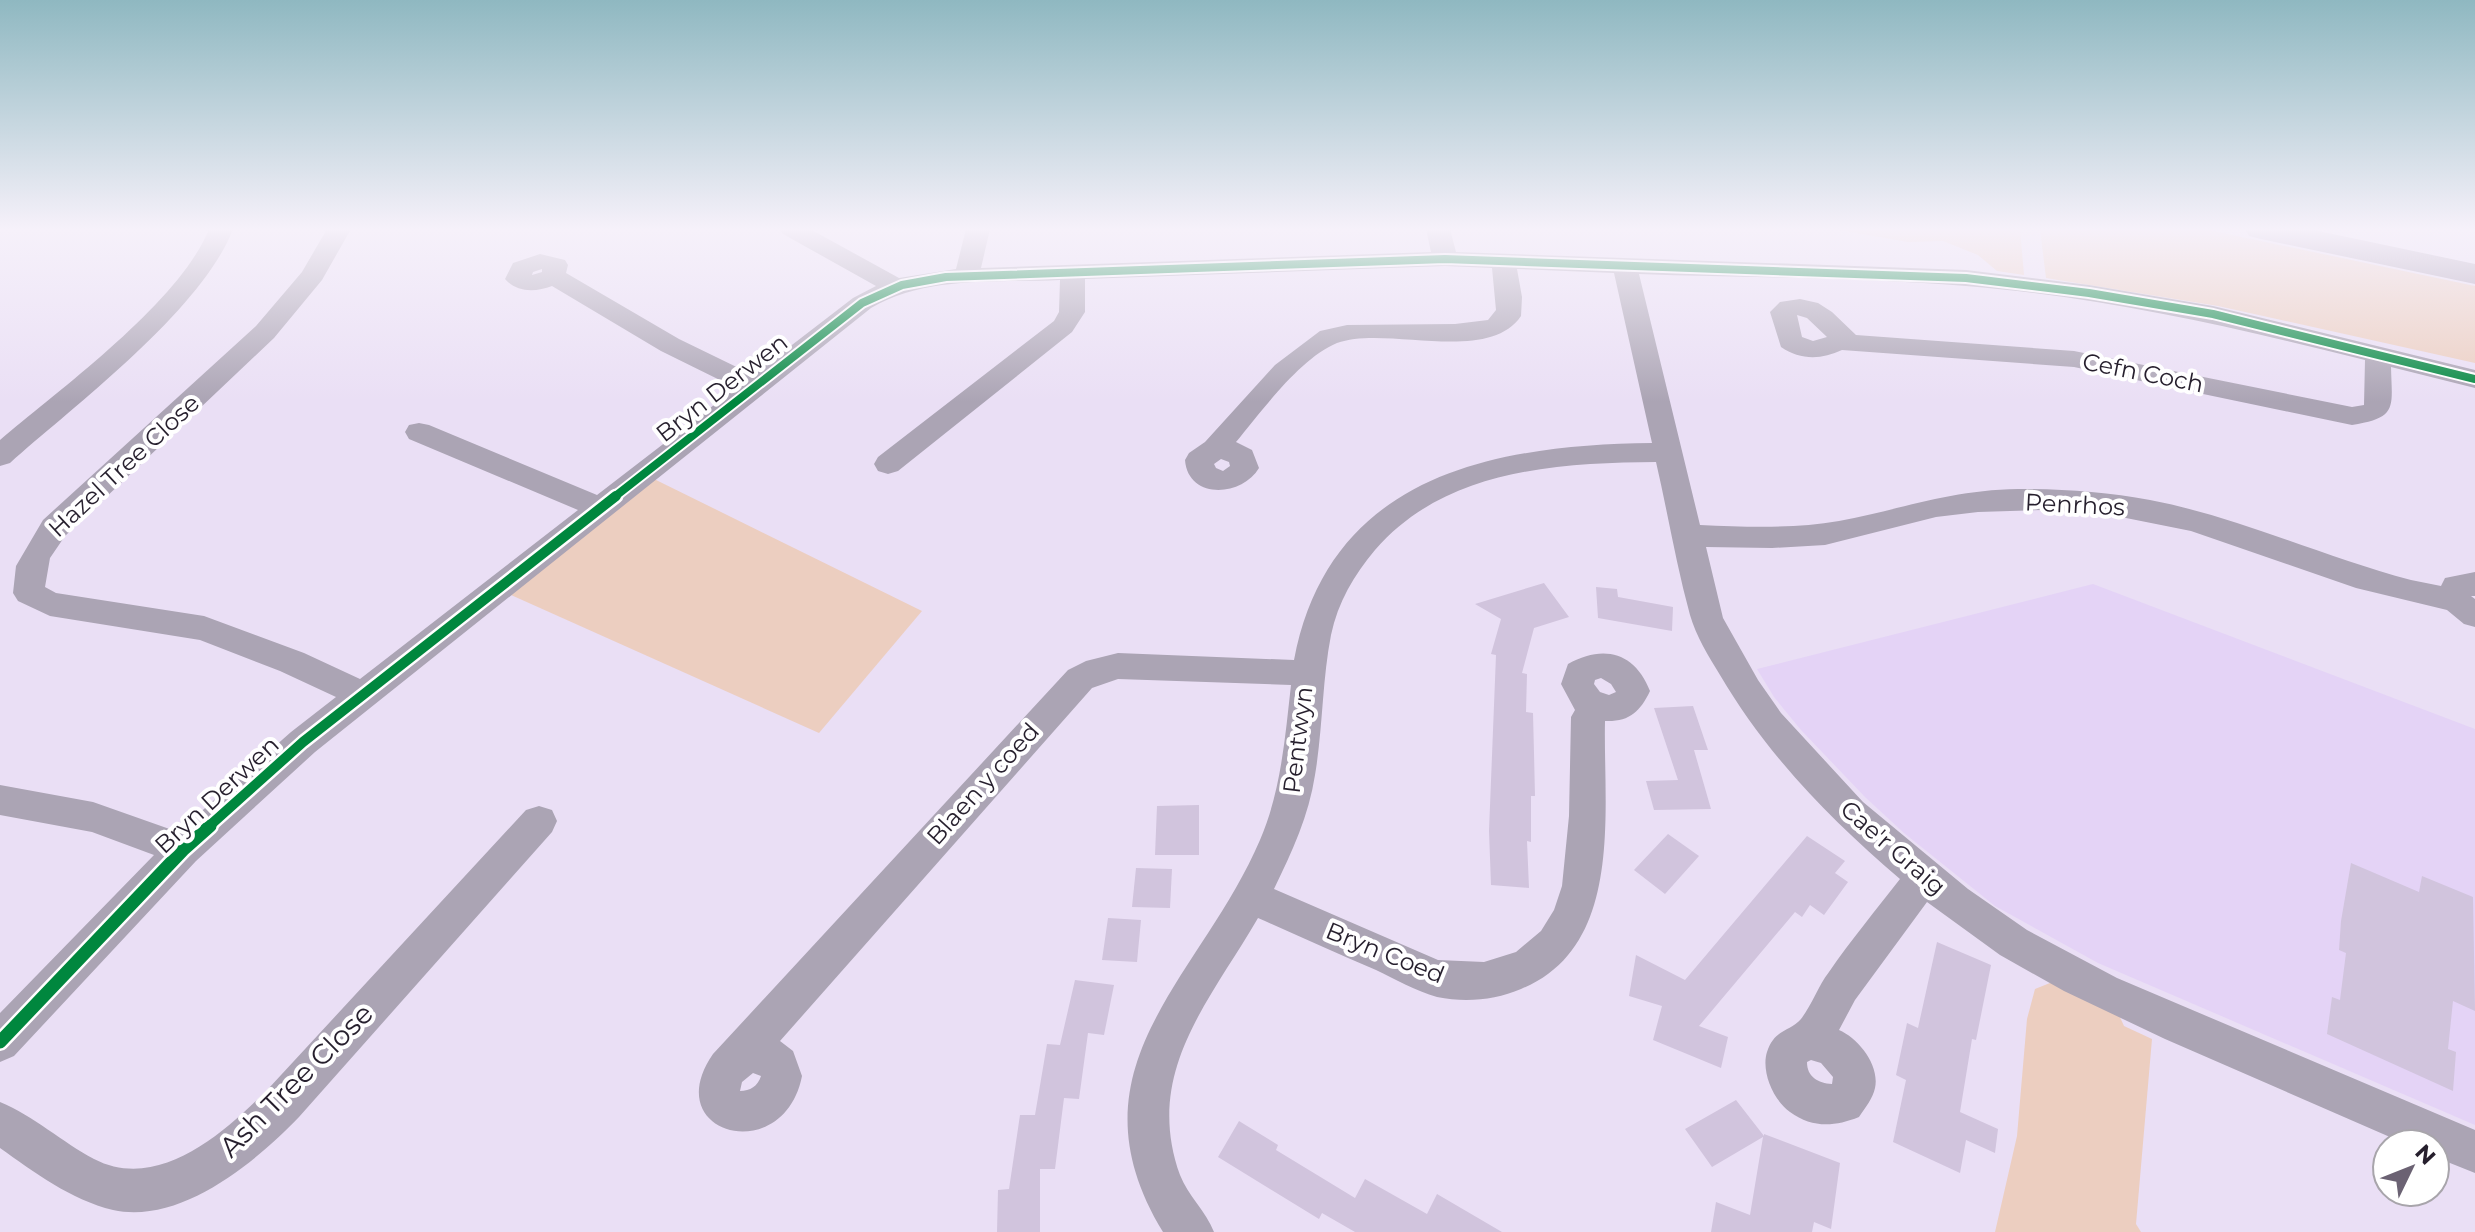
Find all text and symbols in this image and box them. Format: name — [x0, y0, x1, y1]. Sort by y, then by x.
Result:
street label: Bryn Derwen — [650, 327, 793, 448]
street label: Cefn Coch — [2080, 347, 2206, 398]
street label: Hazel Tree Close — [42, 388, 205, 543]
street label: Penrhos — [2024, 487, 2126, 522]
street label: Pentwyn — [1277, 685, 1318, 795]
street label: Blaen y coed — [920, 717, 1045, 851]
street label: Bryn Derwen — [149, 730, 285, 859]
street label: Cae'r Graig — [1835, 794, 1952, 901]
street label: Bryn Coed — [1322, 916, 1449, 989]
street label: Ash Tree Close — [212, 996, 380, 1164]
north arrow — [2371, 1128, 2451, 1208]
text: N — [2409, 1139, 2441, 1170]

